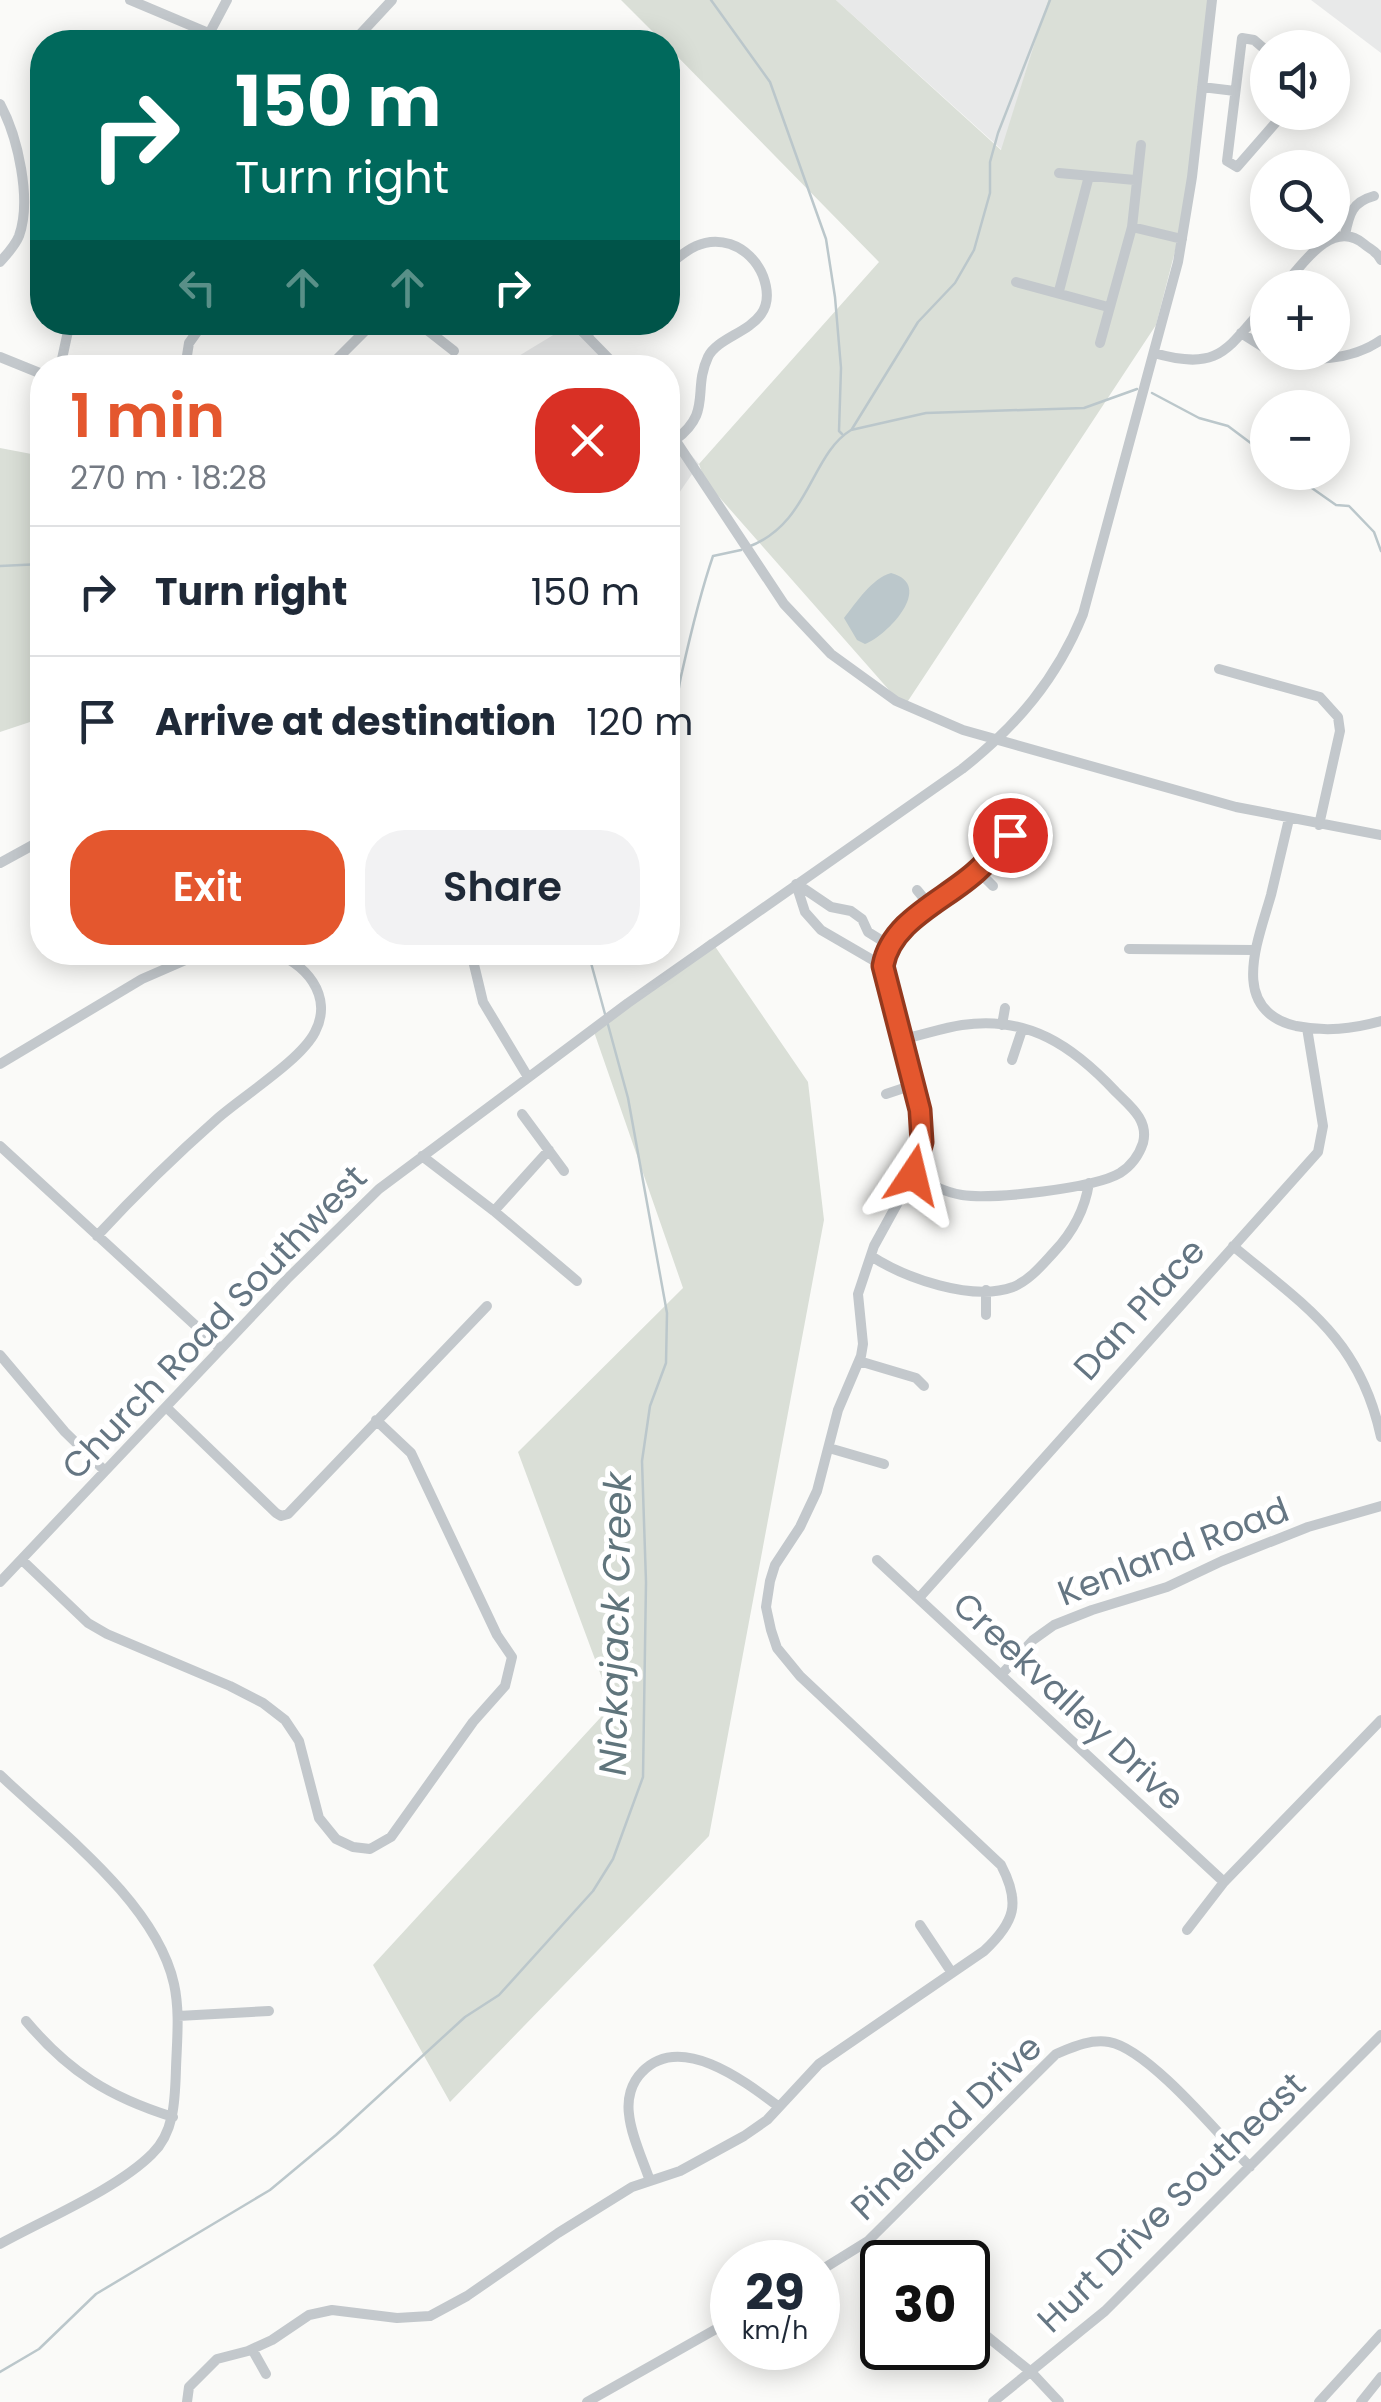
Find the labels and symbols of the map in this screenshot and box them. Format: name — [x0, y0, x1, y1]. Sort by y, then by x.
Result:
pin — [968, 793, 1053, 878]
position arrow — [861, 1123, 965, 1227]
street label: Church Road Southwest — [50, 1154, 378, 1490]
street label: Dan Place — [1062, 1227, 1216, 1391]
water label: Nickajack Creek — [586, 1470, 644, 1776]
street label: Kenland Road — [1050, 1484, 1296, 1618]
street label: Creekvalley Drive — [942, 1581, 1196, 1821]
street label: Pineland Drive — [840, 2023, 1052, 2231]
street label: Hurt Drive Southeast — [1026, 2061, 1316, 2343]
speed limit sign: 30 — [860, 2240, 990, 2370]

